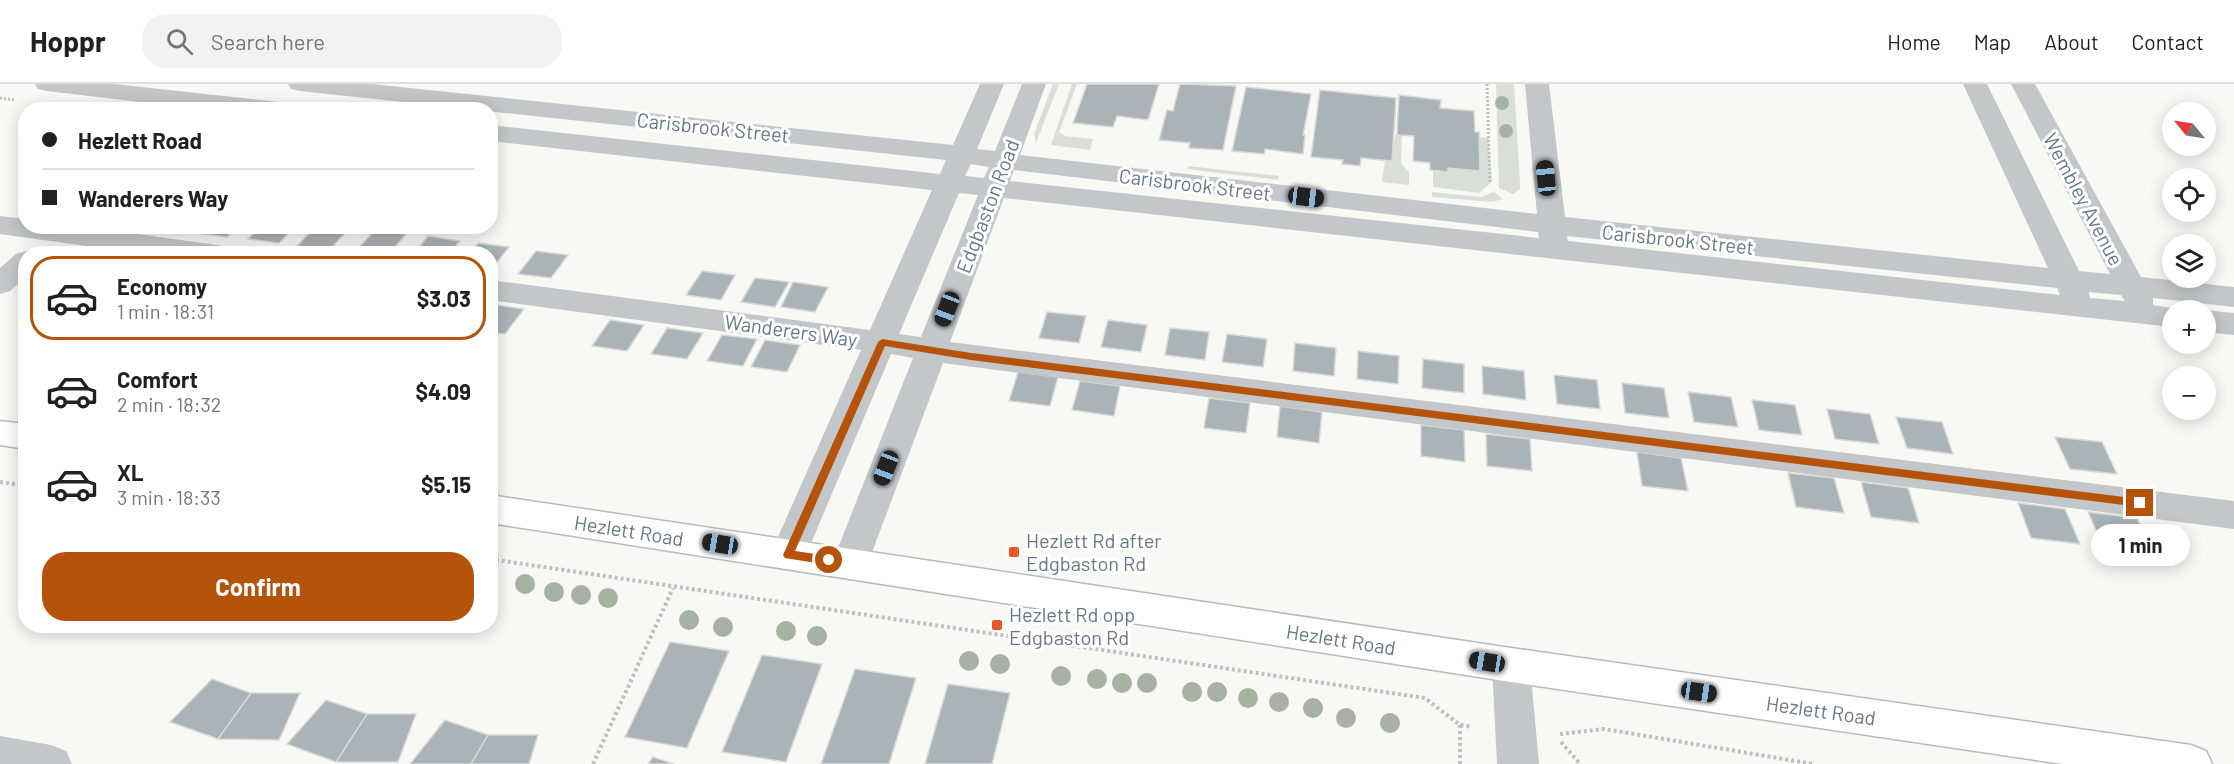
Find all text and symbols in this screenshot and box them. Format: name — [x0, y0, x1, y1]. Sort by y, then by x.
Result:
search box — [142, 14, 562, 68]
text: Hoppr — [30, 24, 106, 58]
icon: search — [163, 25, 196, 58]
text: Search here — [211, 28, 325, 54]
text: Home — [1887, 29, 1941, 54]
text: Map — [1974, 29, 2011, 54]
text: About — [2044, 29, 2099, 54]
text: Contact — [2132, 29, 2204, 54]
north arrow — [2162, 102, 2216, 156]
map controls — [2162, 102, 2216, 420]
street label: Carisbrook Street — [636, 107, 790, 147]
text: Hezlett Road — [78, 127, 202, 153]
street label: Wembley Avenue — [2039, 129, 2129, 269]
street label: Edgbaston Road — [950, 136, 1024, 276]
car — [1535, 159, 1557, 197]
street label: Carisbrook Street — [1118, 163, 1272, 205]
button: locate — [2162, 168, 2216, 222]
text: Wanderers Way — [78, 185, 228, 211]
car — [1287, 186, 1325, 208]
street label: Carisbrook Street — [1601, 219, 1755, 259]
button: layers — [2162, 234, 2216, 288]
icon: car — [45, 271, 99, 325]
text: Economy — [117, 273, 207, 299]
text: $3.03 — [417, 285, 471, 311]
car — [932, 289, 962, 329]
text: 1 min · 18:31 — [117, 299, 214, 323]
button: + — [2162, 300, 2216, 354]
street label: Wanderers Way — [723, 309, 859, 351]
icon: car — [45, 364, 99, 418]
text: Comfort — [117, 366, 198, 392]
button: − — [2162, 366, 2216, 420]
text: $4.09 — [416, 378, 471, 404]
text: 2 min · 18:32 — [117, 392, 222, 416]
car — [871, 448, 901, 488]
icon: car — [45, 457, 99, 511]
text: XL — [117, 459, 143, 485]
text: $5.15 — [421, 471, 471, 497]
text: 3 min · 18:33 — [117, 485, 221, 509]
route end — [2126, 489, 2153, 516]
street label: Hezlett Road — [573, 510, 685, 550]
callout: 1 min — [2090, 524, 2190, 566]
place label: Hezlett Rd after Edgbaston Rd — [1026, 528, 1162, 575]
car — [701, 532, 739, 556]
text: 1 min — [2119, 533, 2162, 557]
marker: Hezlett Rd after Edgbaston Rd — [1007, 545, 1021, 559]
route start — [815, 546, 842, 573]
button: Confirm — [42, 552, 474, 621]
place label: Hezlett Rd opp Edgbaston Rd — [1009, 602, 1135, 649]
marker: Hezlett Rd opp Edgbaston Rd — [990, 618, 1004, 632]
street label: Hezlett Road — [1285, 619, 1397, 659]
car — [1468, 650, 1506, 674]
car — [1680, 681, 1718, 703]
street label: Hezlett Road — [1765, 690, 1877, 730]

